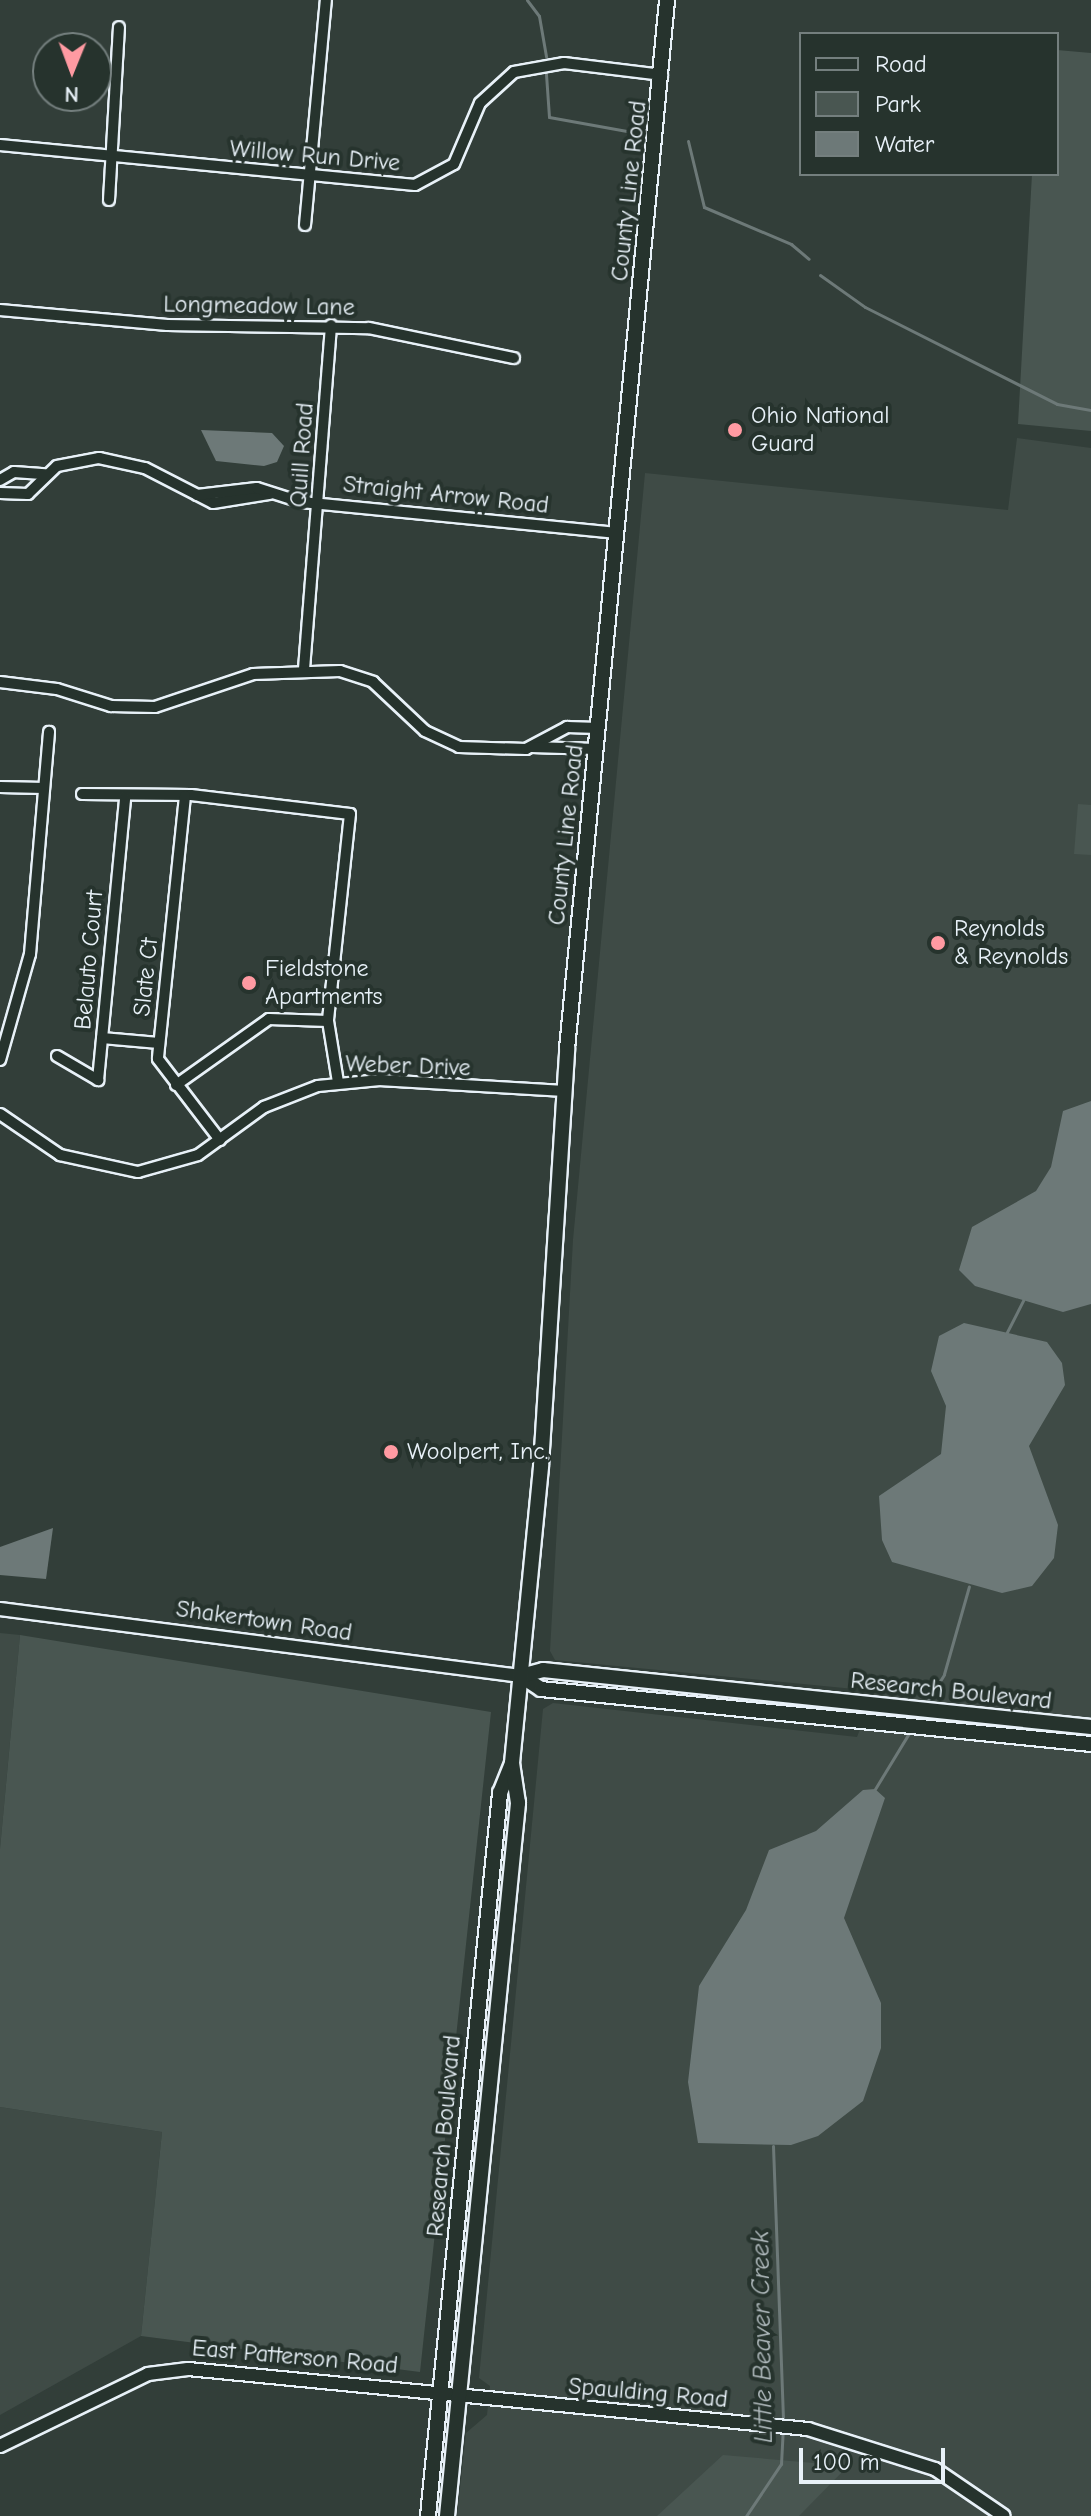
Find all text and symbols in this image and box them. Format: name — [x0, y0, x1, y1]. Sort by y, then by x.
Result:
north arrow — [32, 32, 112, 112]
legend — [799, 32, 1059, 176]
text: Road — [875, 50, 927, 78]
text: N — [64, 81, 79, 107]
text: Park — [875, 90, 921, 118]
street label: County Line Road — [605, 99, 653, 283]
text: Water — [875, 130, 934, 158]
street label: Willow Run Drive — [228, 134, 402, 178]
street label: Longmeadow Lane — [163, 290, 355, 322]
street label: Quill Road — [284, 402, 320, 508]
place label: Ohio National Guard — [751, 402, 890, 458]
marker: Ohio National Guard — [726, 421, 744, 439]
street label: Straight Arrow Road — [342, 470, 550, 520]
street label: County Line Road — [542, 743, 590, 927]
street label: Belauto Court — [69, 889, 109, 1031]
place label: Reynolds & Reynolds — [954, 915, 1068, 971]
marker: Reynolds & Reynolds — [929, 934, 947, 952]
street label: Slate Ct — [128, 936, 164, 1018]
place label: Fieldstone Apartments — [265, 955, 382, 1011]
marker: Fieldstone Apartments — [240, 974, 258, 992]
street label: Weber Drive — [345, 1049, 471, 1083]
place label: Woolpert, Inc. — [407, 1438, 549, 1466]
marker: Woolpert, Inc. — [382, 1443, 400, 1461]
street label: Shakertown Road — [174, 1594, 354, 1648]
street label: Research Boulevard — [849, 1666, 1053, 1716]
street label: Research Boulevard — [421, 2034, 467, 2238]
water label: Little Beaver Creek — [746, 2231, 780, 2443]
street label: East Patterson Road — [191, 2334, 399, 2380]
street label: Spaulding Road — [567, 2372, 729, 2414]
scale bar — [803, 2432, 949, 2482]
text: 100 m — [813, 2448, 880, 2476]

